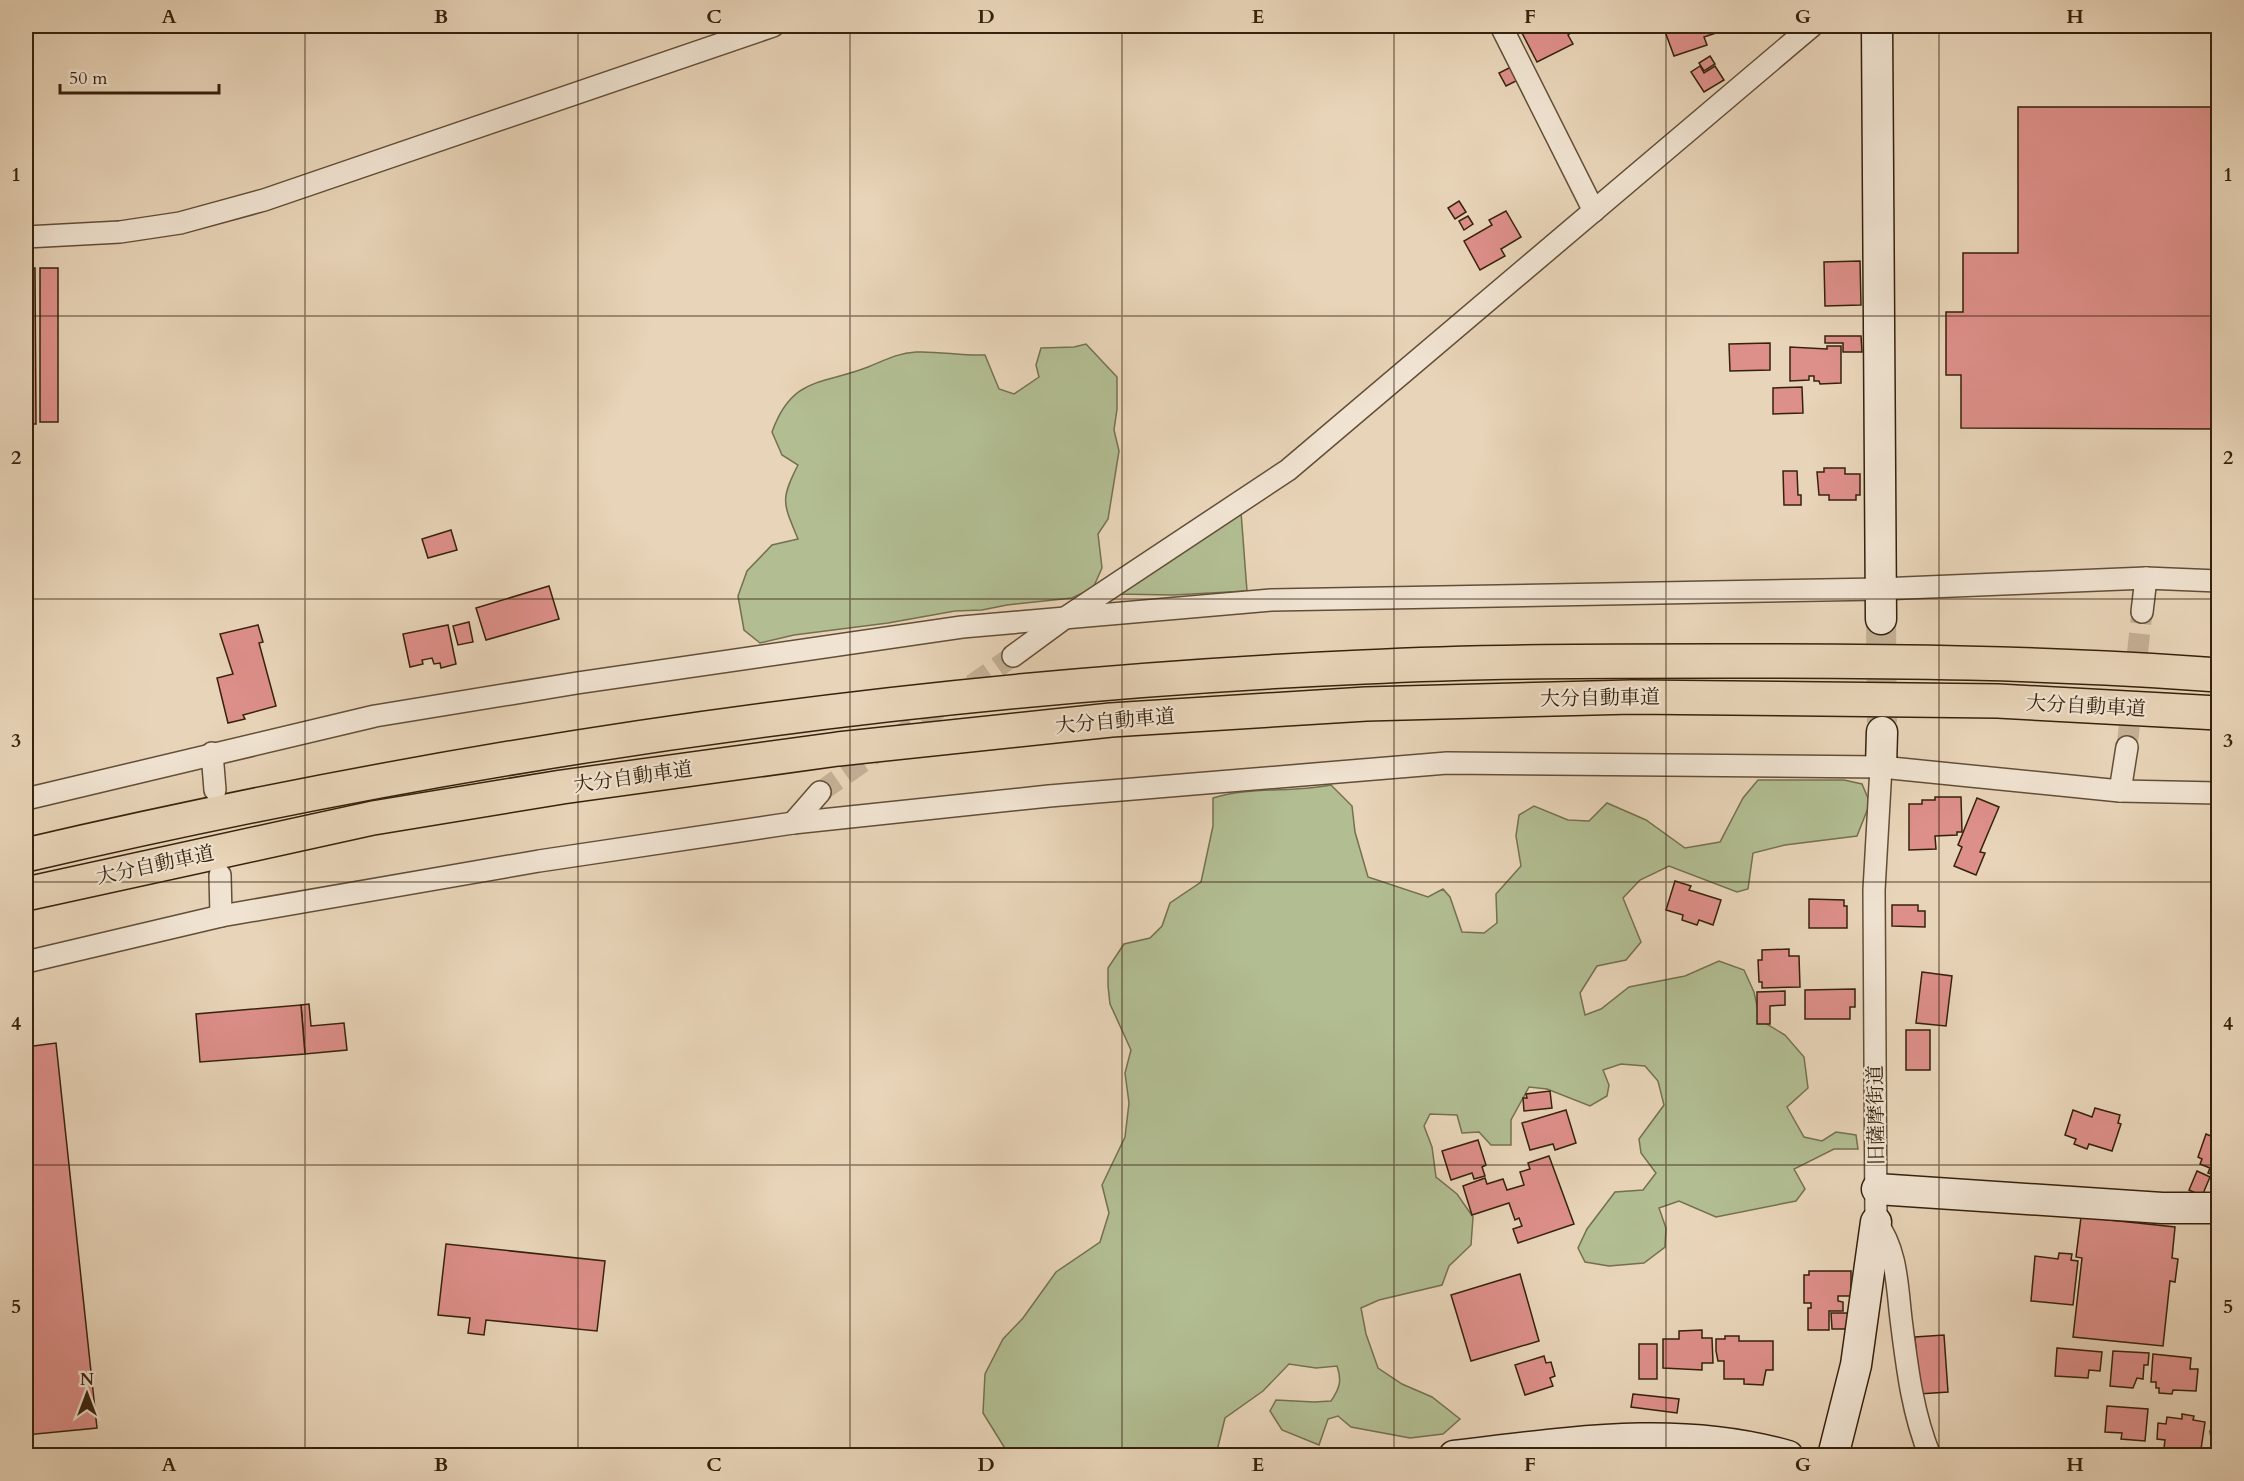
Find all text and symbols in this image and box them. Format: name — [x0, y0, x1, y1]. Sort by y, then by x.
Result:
text: A — [161, 3, 177, 30]
text: B — [434, 3, 448, 30]
text: C — [706, 3, 722, 30]
text: D — [977, 3, 995, 30]
text: E — [1252, 3, 1264, 30]
text: F — [1524, 3, 1536, 30]
text: G — [1795, 3, 1811, 30]
text: H — [2066, 3, 2084, 30]
scale bar — [60, 57, 219, 95]
text: 50 m — [69, 66, 108, 91]
text: 1 — [11, 161, 21, 188]
text: 1 — [2223, 161, 2233, 188]
text: 2 — [11, 444, 21, 471]
text: 2 — [2223, 444, 2233, 471]
street label: 大分自動車道 — [1540, 683, 1660, 713]
street label: 大分自動車道 — [2025, 689, 2147, 723]
street label: 大分自動車道 — [1054, 702, 1176, 740]
text: 3 — [11, 727, 21, 754]
text: 3 — [2223, 727, 2233, 754]
street label: 大分自動車道 — [572, 755, 694, 799]
street label: 大分自動車道 — [94, 839, 216, 891]
text: 4 — [11, 1010, 21, 1037]
text: 4 — [2223, 1010, 2233, 1037]
street label: 旧薩摩街道 — [1862, 1065, 1890, 1165]
text: 5 — [11, 1293, 21, 1320]
text: 5 — [2223, 1293, 2233, 1320]
north arrow — [57, 1364, 117, 1424]
text: N — [80, 1369, 94, 1391]
text: A — [161, 1451, 177, 1478]
text: B — [434, 1451, 448, 1478]
text: C — [706, 1451, 722, 1478]
text: D — [977, 1451, 995, 1478]
text: E — [1252, 1451, 1264, 1478]
text: F — [1524, 1451, 1536, 1478]
text: G — [1795, 1451, 1811, 1478]
text: H — [2066, 1451, 2084, 1478]

